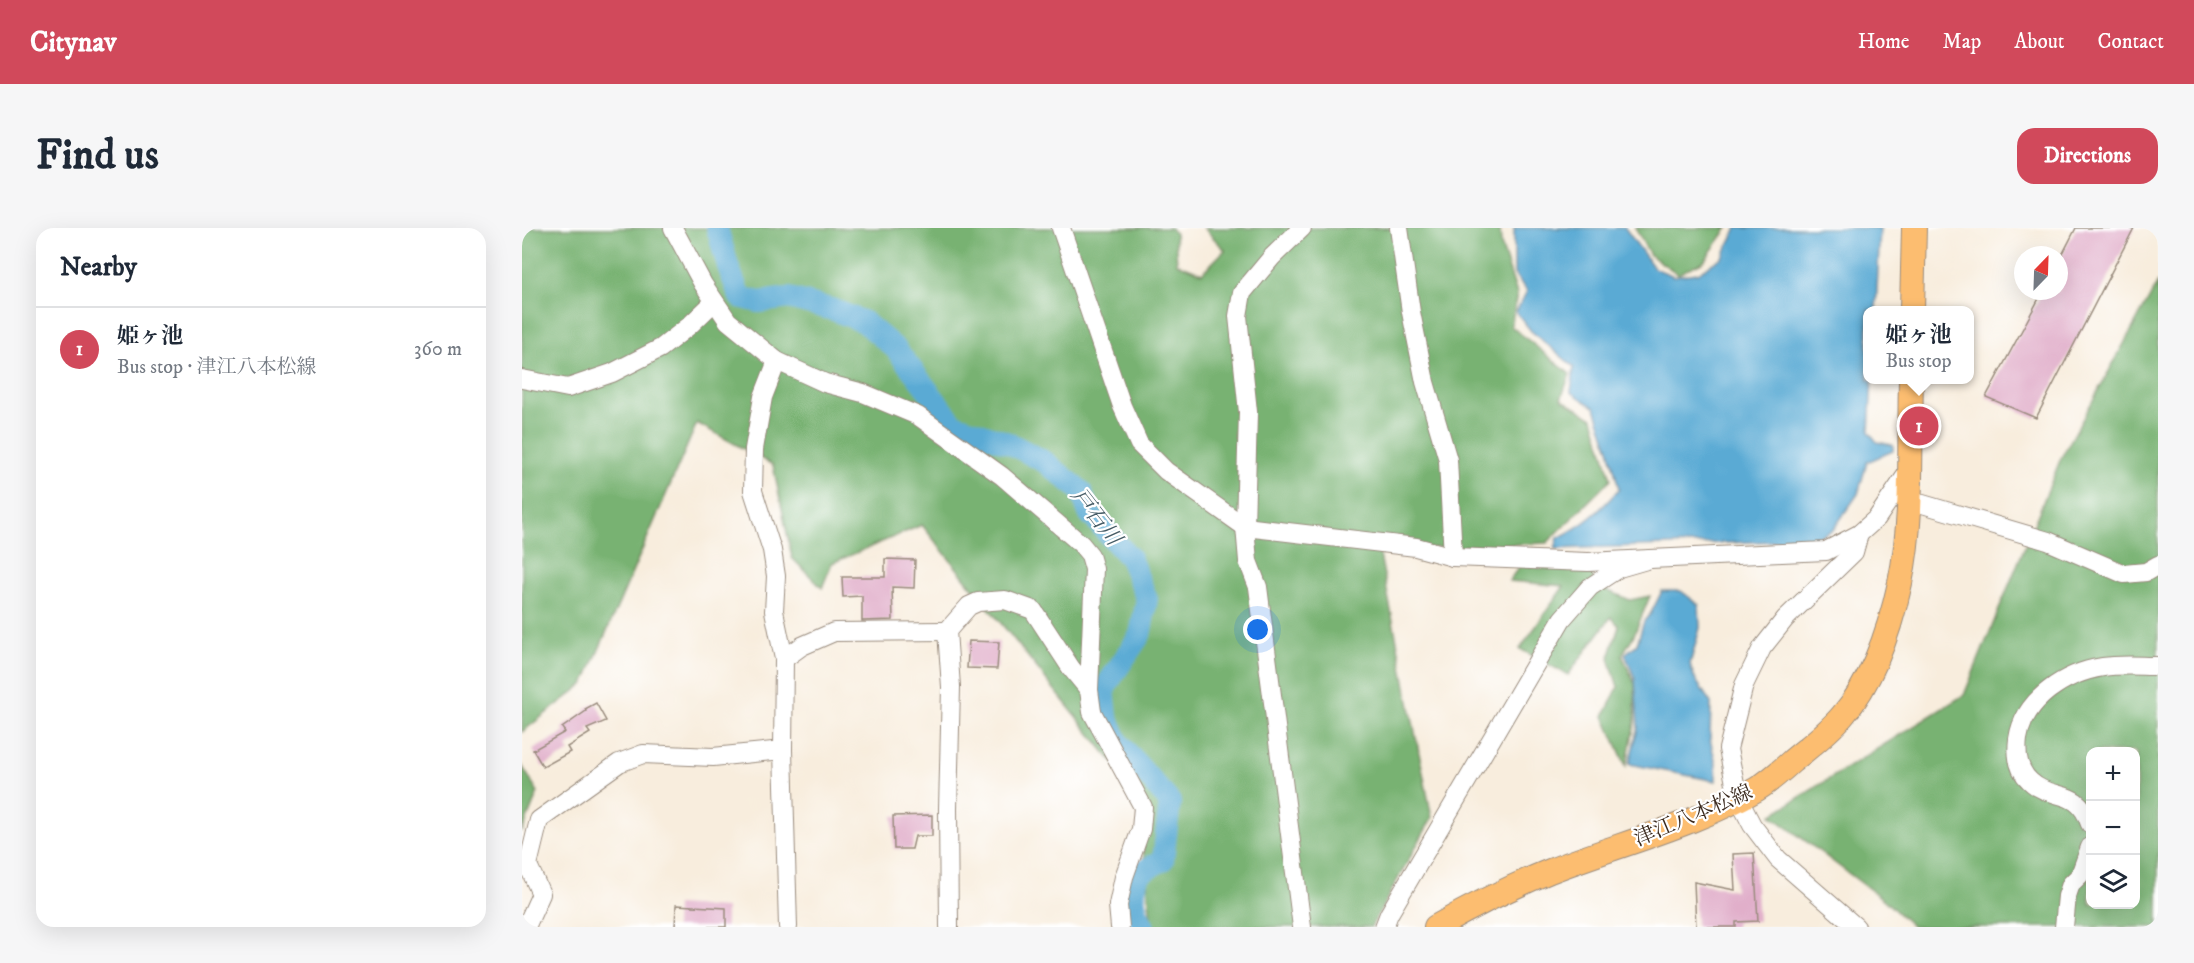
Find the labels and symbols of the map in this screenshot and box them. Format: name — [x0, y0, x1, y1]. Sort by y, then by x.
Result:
north arrow — [2014, 246, 2068, 300]
pin: 1 — [1900, 404, 1938, 448]
water label: 戸石川 — [1065, 483, 1128, 553]
your location — [1243, 615, 1272, 644]
street label: 津江八本松線 — [1630, 779, 1756, 853]

